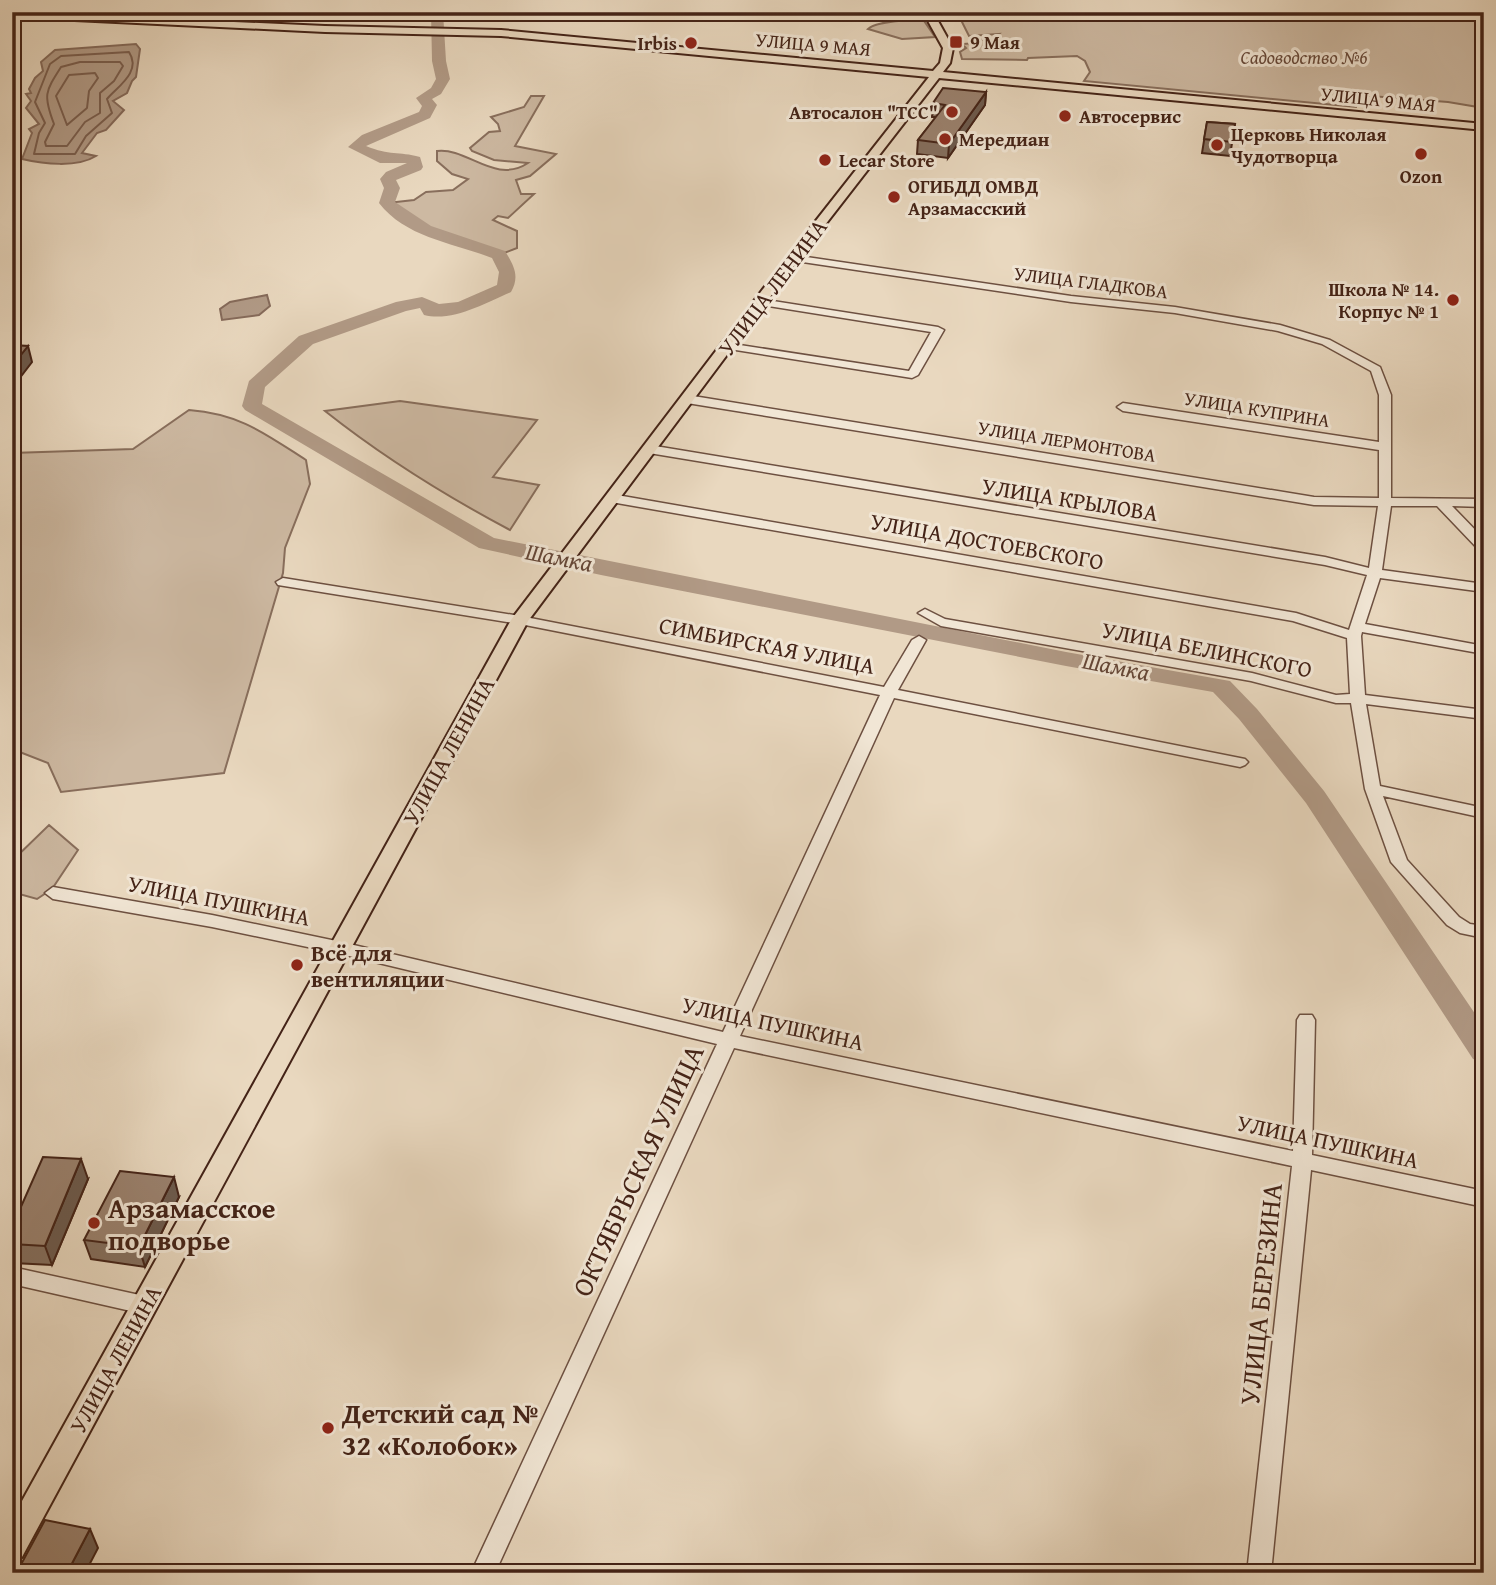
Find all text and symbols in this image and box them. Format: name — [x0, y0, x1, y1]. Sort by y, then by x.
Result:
street label: УЛИЦА 9 МАЯ — [754, 25, 872, 63]
place label: 9 Мая — [970, 28, 1020, 56]
place label: Irbis — [637, 29, 677, 57]
marker: 9 Мая — [948, 34, 964, 50]
marker: Irbis — [683, 35, 699, 51]
park label: Садоводство №6 — [1241, 43, 1367, 71]
street label: УЛИЦА 9 МАЯ — [1319, 79, 1437, 119]
place label: Автосалон "ТСС" — [789, 98, 938, 126]
place label: Автосервис — [1079, 102, 1181, 130]
marker: Автосалон "ТСС" — [944, 104, 960, 120]
marker: Автосервис — [1057, 108, 1073, 124]
place label: Церковь Николая Чудотворца — [1231, 120, 1386, 170]
place label: Мередиан — [959, 125, 1050, 153]
marker: Мередиан — [937, 131, 953, 147]
marker: Церковь Николая Чудотворца — [1209, 137, 1225, 153]
place label: Lecar Store — [839, 146, 935, 174]
marker: Ozon — [1413, 146, 1429, 162]
marker: Lecar Store — [817, 152, 833, 168]
place label: Ozon — [1400, 162, 1443, 190]
place label: ОГИБДД ОМВД Арзамасский — [908, 172, 1038, 222]
marker: ОГИБДД ОМВД Арзамасский — [886, 189, 902, 205]
street label: УЛИЦА ЛЕНИНА — [709, 211, 835, 362]
street label: УЛИЦА ГЛАДКОВА — [1012, 259, 1170, 305]
place label: Школа № 14. Корпус № 1 — [1329, 275, 1439, 325]
marker: Школа № 14. Корпус № 1 — [1445, 292, 1461, 308]
street label: УЛИЦА КУПРИНА — [1182, 384, 1332, 434]
street label: УЛИЦА ЛЕРМОНТОВА — [976, 413, 1158, 469]
street label: УЛИЦА КРЫЛОВА — [980, 469, 1160, 529]
street label: УЛИЦА ДОСТОЕВСКОГО — [868, 504, 1106, 578]
water label: Шамка — [522, 533, 596, 581]
street label: СИМБИРСКАЯ УЛИЦА — [656, 608, 878, 682]
street label: УЛИЦА БЕЛИНСКОГО — [1099, 612, 1315, 686]
water label: Шамка — [1079, 642, 1153, 690]
street label: УЛИЦА ЛЕНИНА — [394, 671, 502, 831]
street label: УЛИЦА ПУШКИНА — [125, 866, 313, 934]
place label: Всё для вентиляции — [311, 936, 444, 995]
marker: Всё для вентиляции — [289, 957, 305, 973]
street label: УЛИЦА ПУШКИНА — [679, 988, 867, 1058]
street label: ОКТЯБРЬСКАЯ УЛИЦА — [561, 1037, 713, 1303]
street label: УЛИЦА ПУШКИНА — [1234, 1106, 1422, 1176]
street label: УЛИЦА БЕРЕЗИНА — [1228, 1181, 1292, 1407]
place label: Арзамасское подворье — [108, 1187, 276, 1260]
marker: Арзамасское подворье — [86, 1215, 102, 1231]
street label: УЛИЦА ЛЕНИНА — [61, 1279, 169, 1439]
place label: Детский сад № 32 «Колобок» — [341, 1392, 539, 1465]
marker: Детский сад № 32 «Колобок» — [320, 1420, 336, 1436]

